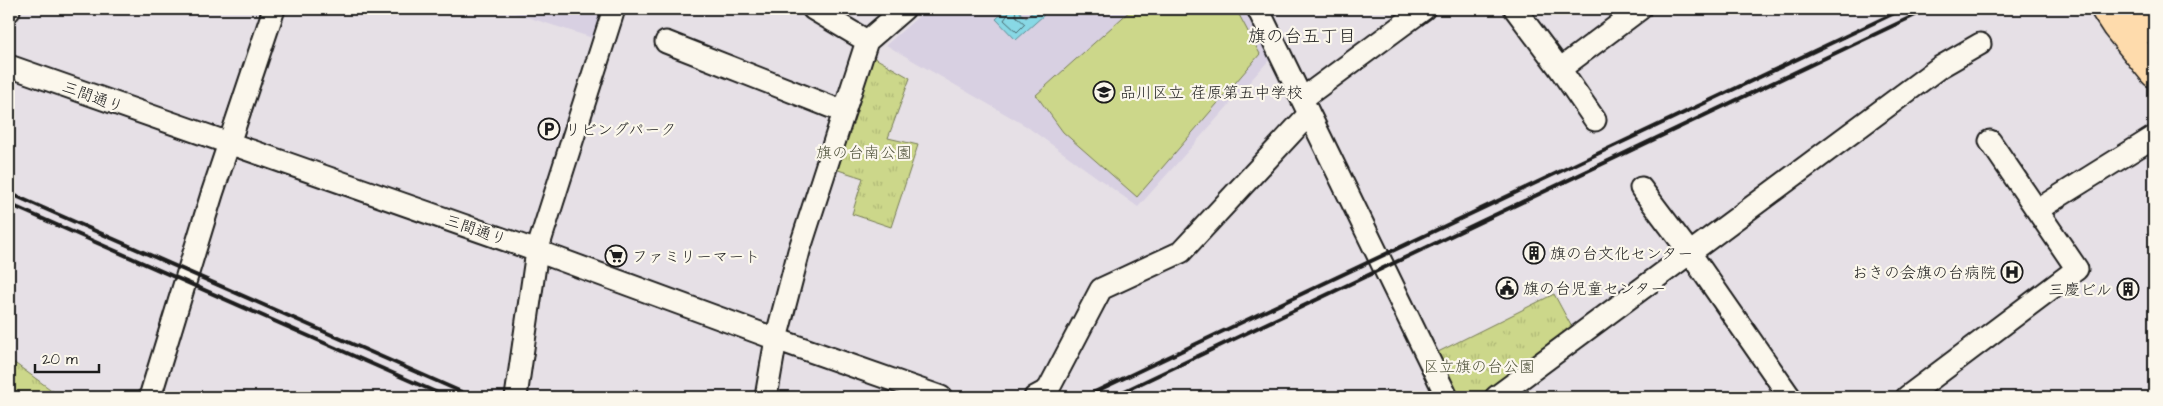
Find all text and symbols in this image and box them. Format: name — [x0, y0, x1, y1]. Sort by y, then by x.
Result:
district label: 旗の台五丁目 — [1248, 24, 1356, 49]
street label: 三間通り — [59, 76, 126, 118]
school or university icon: 品川区立 荏原第五中学校 — [1092, 80, 1116, 104]
place label: 品川区立 荏原第五中学校 — [1120, 82, 1302, 104]
parking icon: リビングパーク — [537, 117, 561, 141]
place label: リビングパーク — [565, 119, 676, 141]
park label: 旗の台南公園 — [816, 142, 912, 164]
street label: 三間通り — [442, 209, 510, 251]
building icon: 旗の台文化センター — [1522, 241, 1546, 265]
place label: 旗の台文化センター — [1550, 243, 1693, 265]
supermarket icon: ファミリーマート — [604, 244, 628, 268]
place label: ファミリーマート — [632, 246, 760, 268]
hospital icon: おきの会旗の台病院 — [2000, 260, 2024, 284]
place label: おきの会旗の台病院 — [1852, 262, 1996, 284]
public building icon: 旗の台児童センター — [1495, 276, 1519, 300]
building icon: 三慶ビル — [2116, 277, 2140, 301]
place label: 旗の台児童センター — [1523, 278, 1666, 300]
place label: 三慶ビル — [2048, 279, 2112, 301]
scale bar — [35, 341, 99, 373]
text: 20 m — [42, 349, 78, 370]
park label: 区立旗の台公園 — [1423, 356, 1535, 378]

